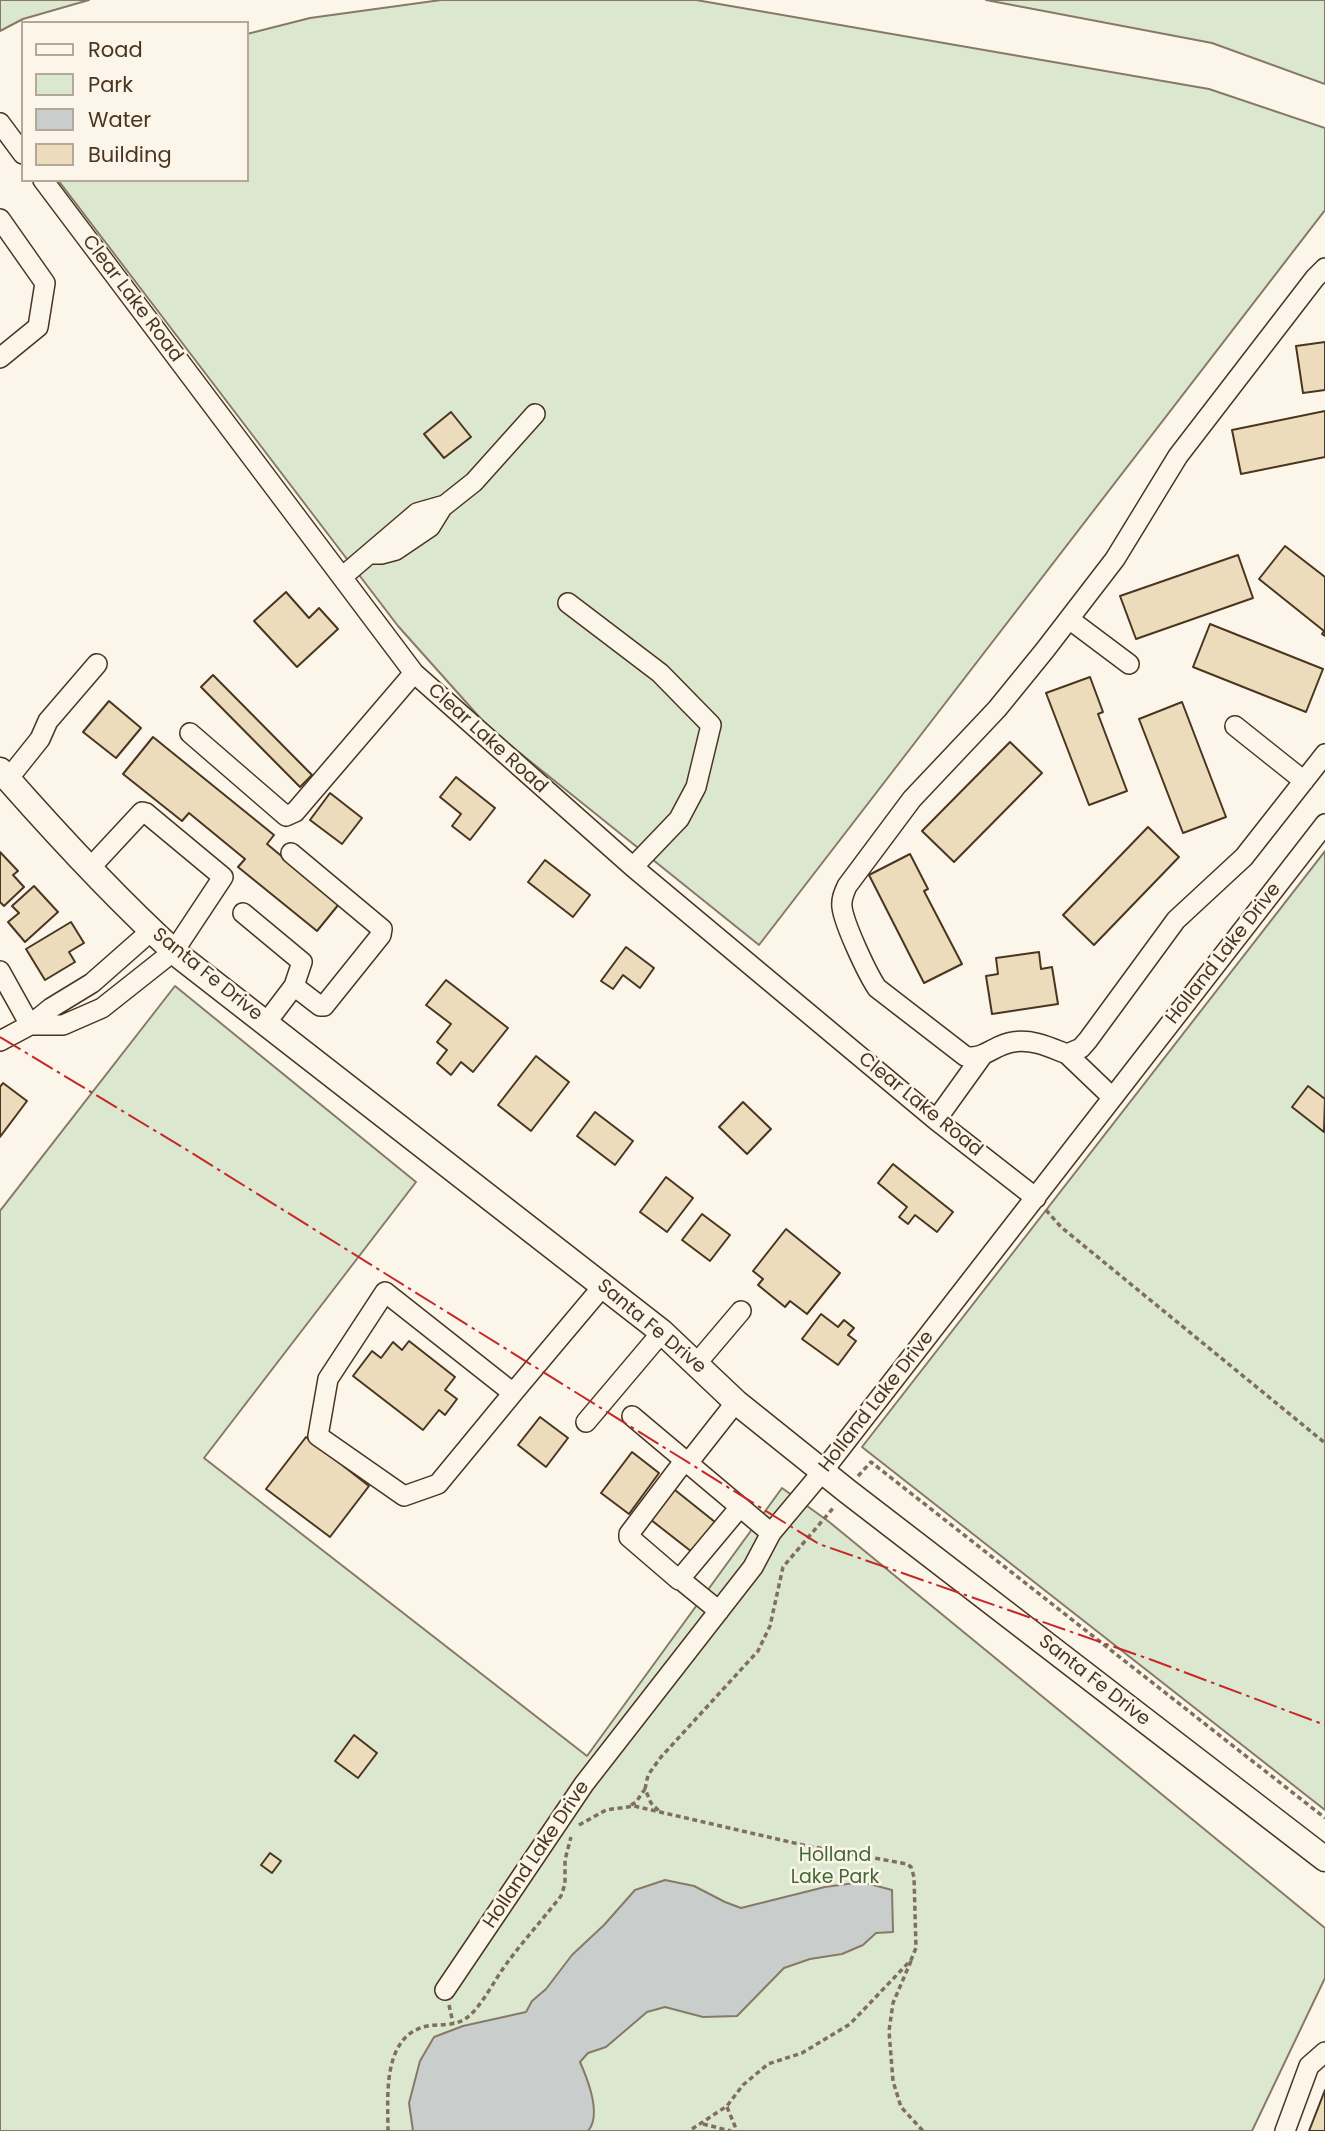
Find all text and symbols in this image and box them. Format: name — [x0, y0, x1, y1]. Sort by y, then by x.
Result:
legend — [21, 21, 248, 182]
text: Road — [88, 35, 143, 64]
text: Park — [88, 70, 133, 99]
text: Water — [88, 105, 151, 134]
text: Building — [88, 140, 172, 169]
street label: Clear Lake Road — [77, 231, 187, 367]
street label: Clear Lake Road — [422, 679, 552, 799]
street label: Holland Lake Drive — [1162, 879, 1286, 1029]
street label: Santa Fe Drive — [147, 924, 267, 1026]
street label: Clear Lake Road — [853, 1048, 987, 1162]
street label: Santa Fe Drive — [592, 1275, 710, 1379]
street label: Holland Lake Drive — [815, 1327, 939, 1477]
street label: Santa Fe Drive — [1034, 1630, 1154, 1732]
street label: Holland Lake Drive — [479, 1777, 595, 1933]
park label: Holland Lake Park — [791, 1845, 879, 1889]

